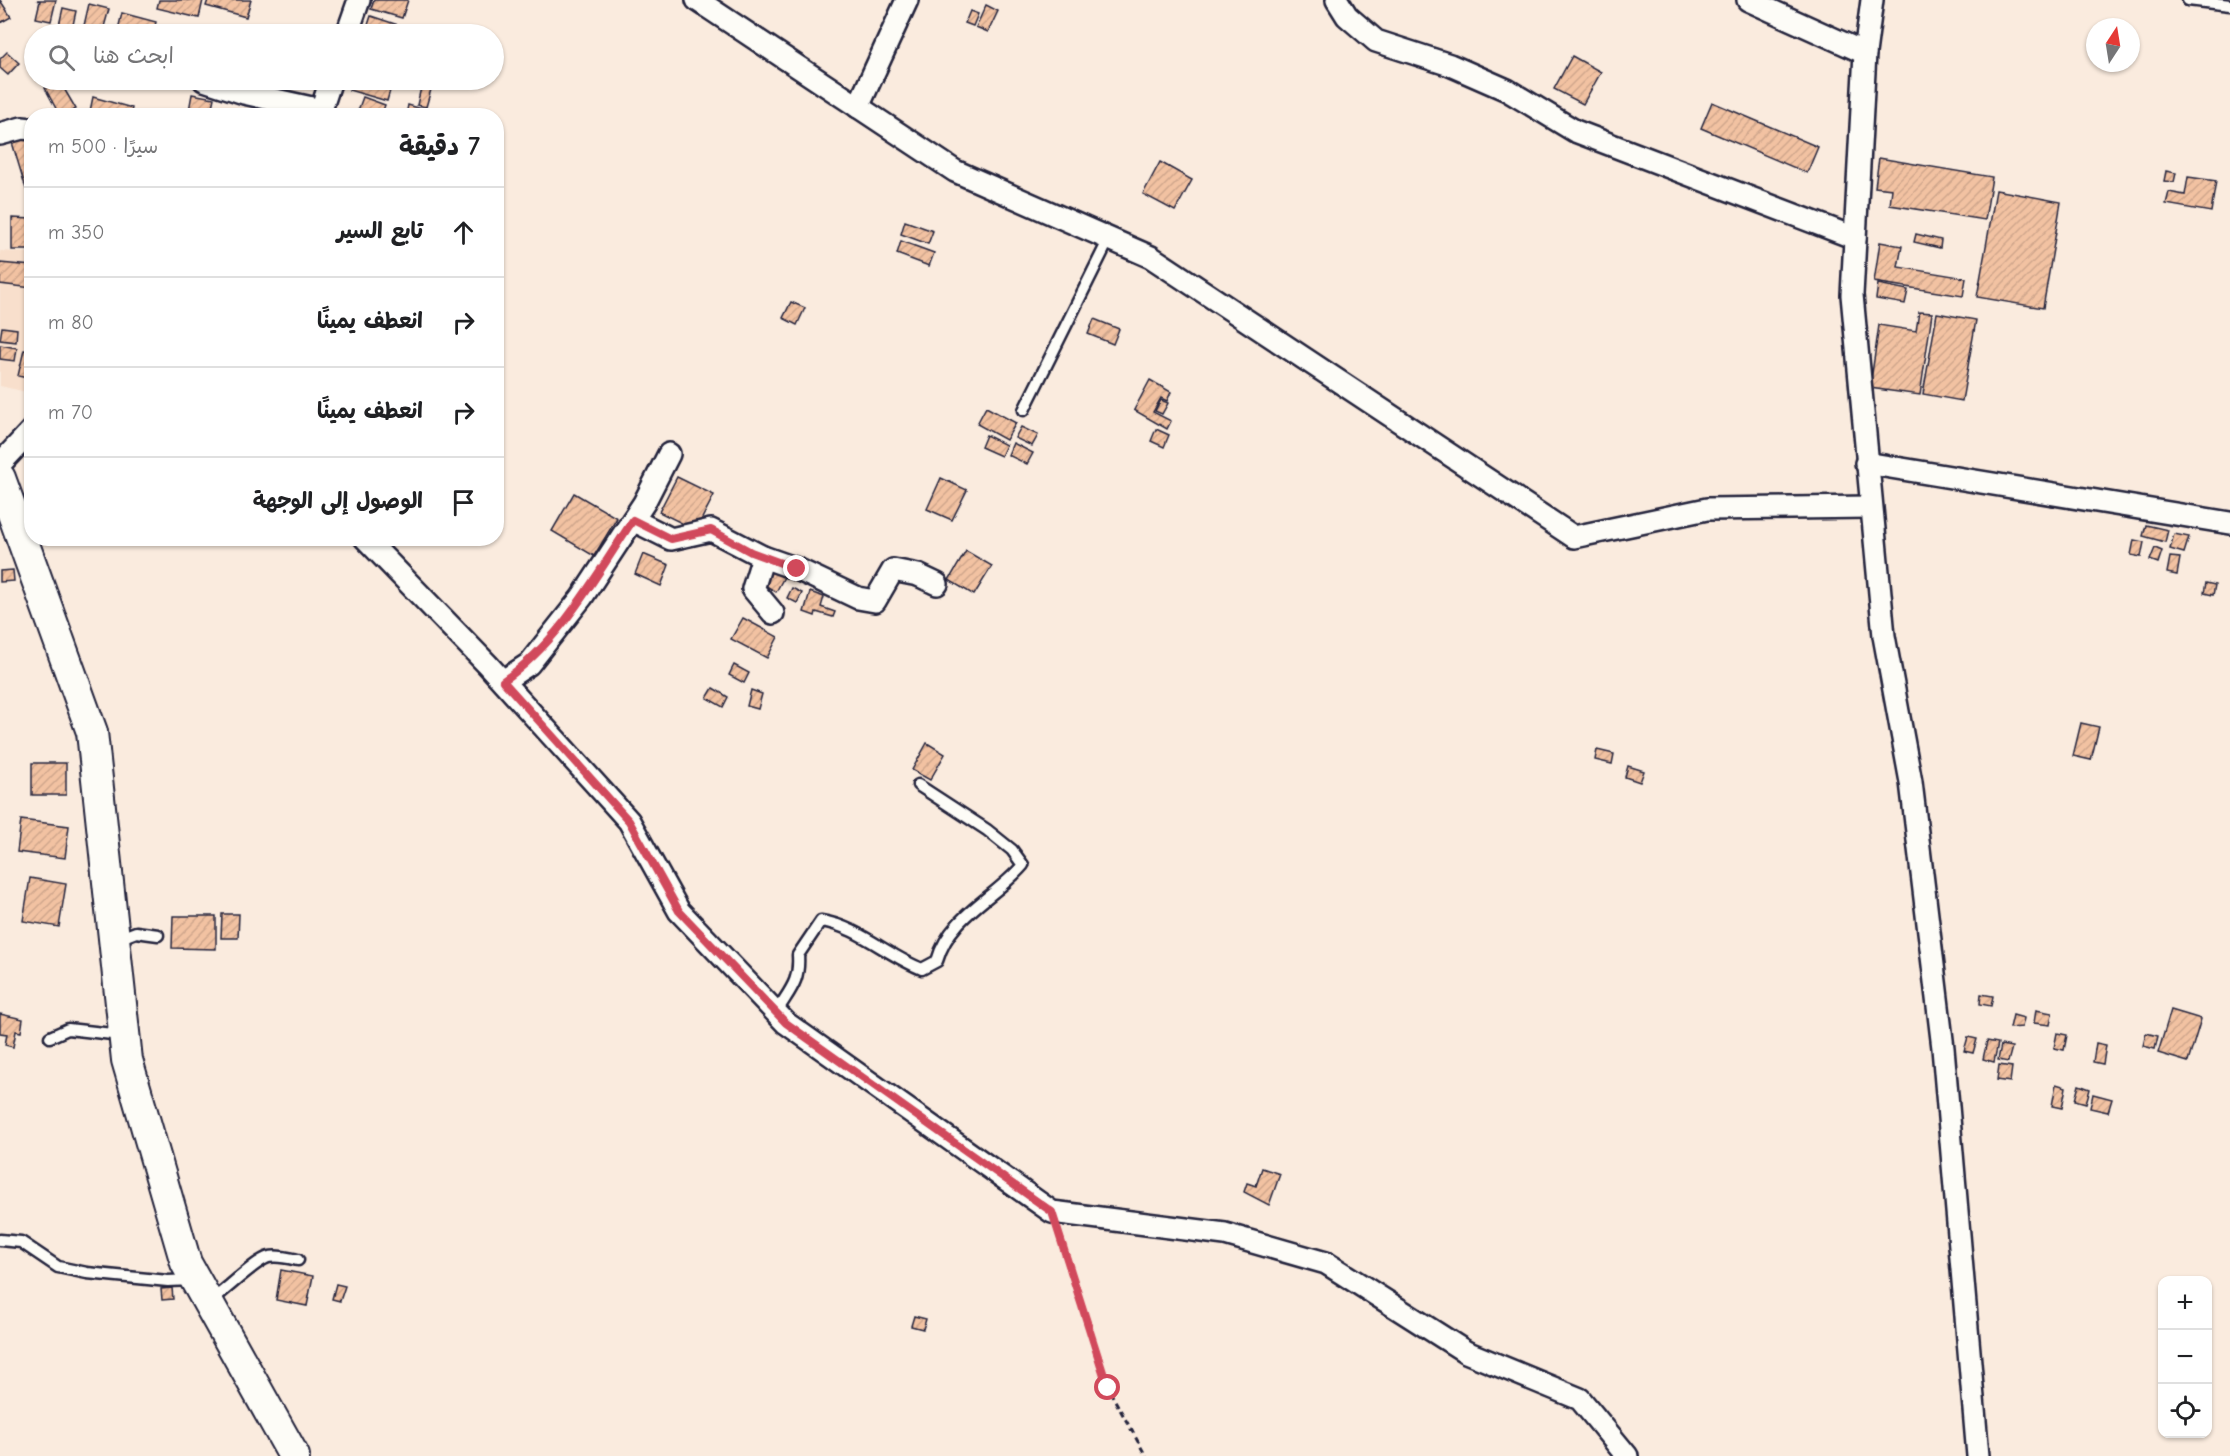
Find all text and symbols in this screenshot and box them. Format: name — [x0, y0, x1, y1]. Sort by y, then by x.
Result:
north arrow — [2086, 18, 2140, 72]
search box — [24, 24, 504, 90]
icon: search — [45, 41, 78, 74]
text: ابحث هنا — [93, 43, 174, 69]
text: 7 دقيقة — [399, 132, 480, 162]
text: سيرًا · 500 m — [48, 135, 158, 158]
icon: ahead — [447, 216, 480, 249]
text: تابع السير — [337, 218, 423, 244]
text: 350 m — [48, 221, 104, 244]
icon: right — [447, 306, 480, 339]
text: انعطف يمينًا — [317, 308, 423, 334]
text: 80 m — [48, 311, 94, 334]
icon: right — [447, 396, 480, 429]
text: انعطف يمينًا — [317, 398, 423, 424]
text: 70 m — [48, 401, 93, 424]
icon: arrive — [447, 486, 480, 519]
text: الوصول إلى الوجهة — [253, 488, 423, 514]
route end — [783, 555, 809, 581]
map controls — [2158, 1276, 2212, 1438]
button: + — [2158, 1276, 2212, 1330]
button: − — [2158, 1330, 2212, 1384]
route start — [1094, 1374, 1120, 1400]
button: locate — [2158, 1384, 2212, 1438]

